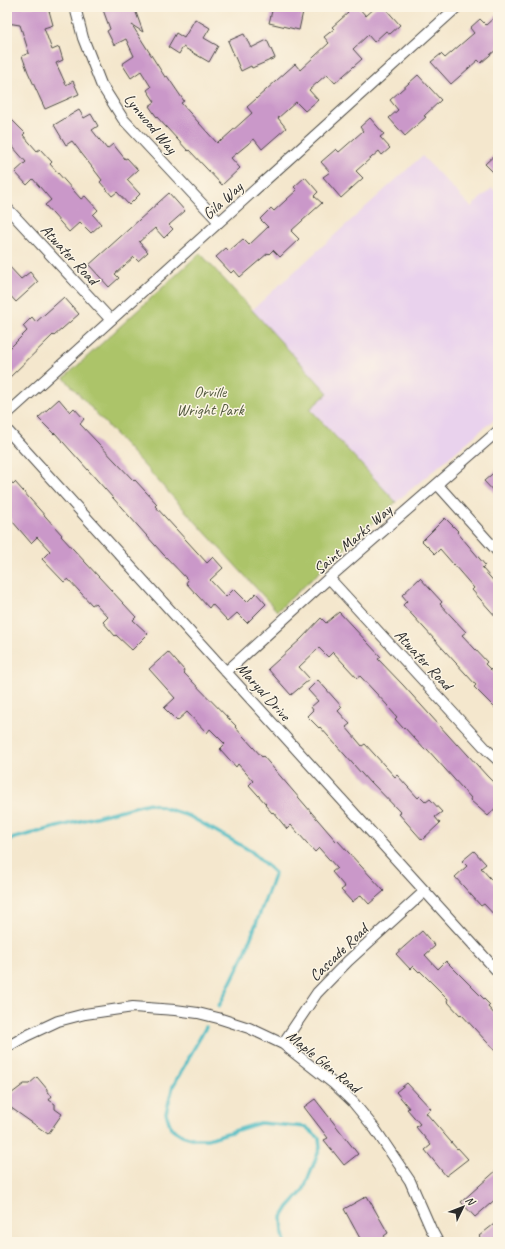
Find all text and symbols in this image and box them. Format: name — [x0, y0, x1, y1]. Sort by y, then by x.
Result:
street label: Lynwood Way — [119, 89, 182, 159]
street label: Gila Way — [198, 176, 248, 224]
street label: Atwater Road — [36, 220, 104, 291]
park label: Orville Wright Park — [176, 382, 245, 420]
street label: Saint Marks Way — [310, 499, 397, 579]
street label: Atwater Road — [390, 625, 458, 696]
street label: Maryal Drive — [232, 658, 296, 726]
street label: Cascade Road — [305, 918, 374, 986]
street label: Maple Glen Road — [282, 1026, 367, 1099]
north arrow — [443, 1187, 483, 1227]
text: N — [463, 1193, 479, 1209]

